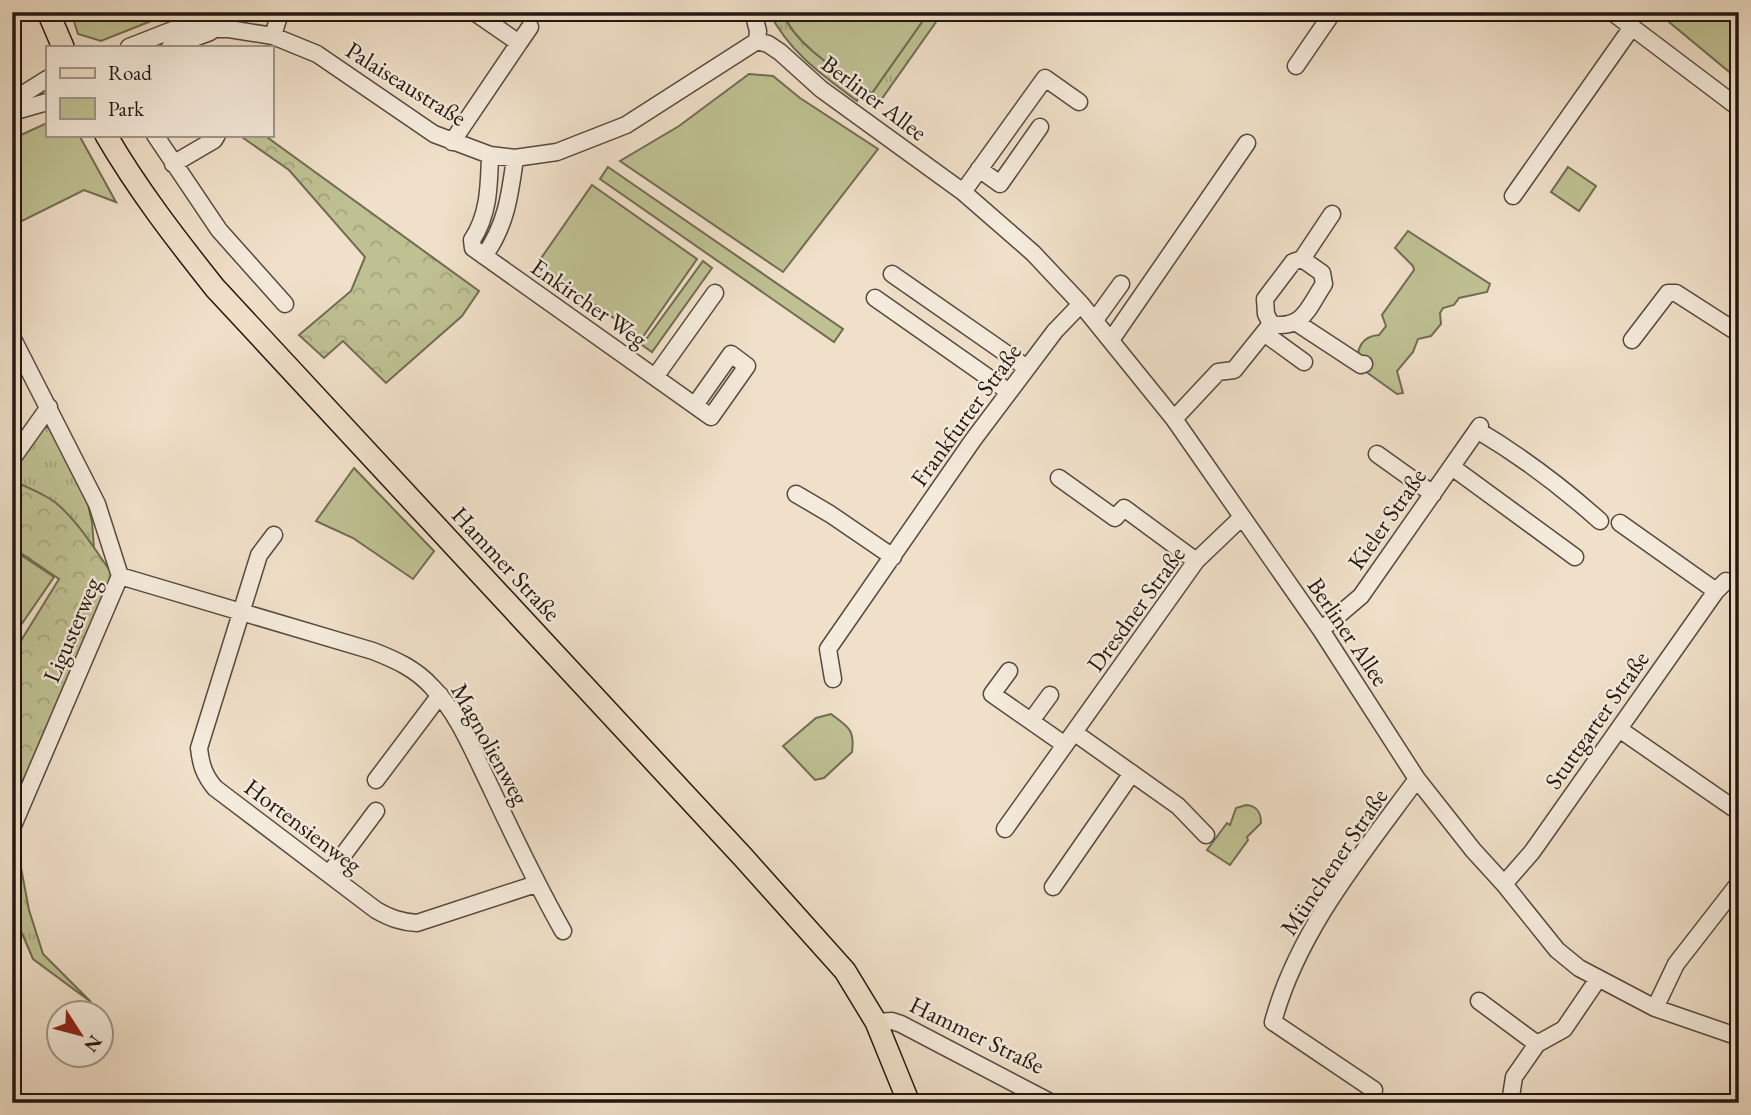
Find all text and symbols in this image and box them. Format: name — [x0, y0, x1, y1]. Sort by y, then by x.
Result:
street label: Palaiseaustraße — [340, 34, 472, 133]
legend — [46, 46, 273, 136]
street label: Berliner Allee — [815, 48, 933, 147]
text: Road — [108, 59, 152, 86]
text: Park — [108, 95, 145, 122]
street label: Enkircher Weg — [525, 251, 654, 354]
street label: Frankfurter Straße — [903, 337, 1028, 492]
street label: Kieler Straße — [1340, 462, 1433, 576]
street label: Hammer Straße — [445, 500, 568, 628]
street label: Dresdner Straße — [1080, 540, 1192, 678]
street label: Berliner Allee — [1301, 571, 1396, 692]
street label: Ligusterweg — [36, 572, 108, 687]
street label: Stuttgarter Straße — [1537, 645, 1656, 795]
street label: Magnolienweg — [444, 678, 537, 810]
street label: Hortensienweg — [238, 771, 369, 880]
street label: Münchener Straße — [1273, 782, 1394, 941]
street label: Hammer Straße — [905, 989, 1050, 1081]
north arrow — [46, 1000, 116, 1070]
text: N — [78, 1030, 108, 1058]

